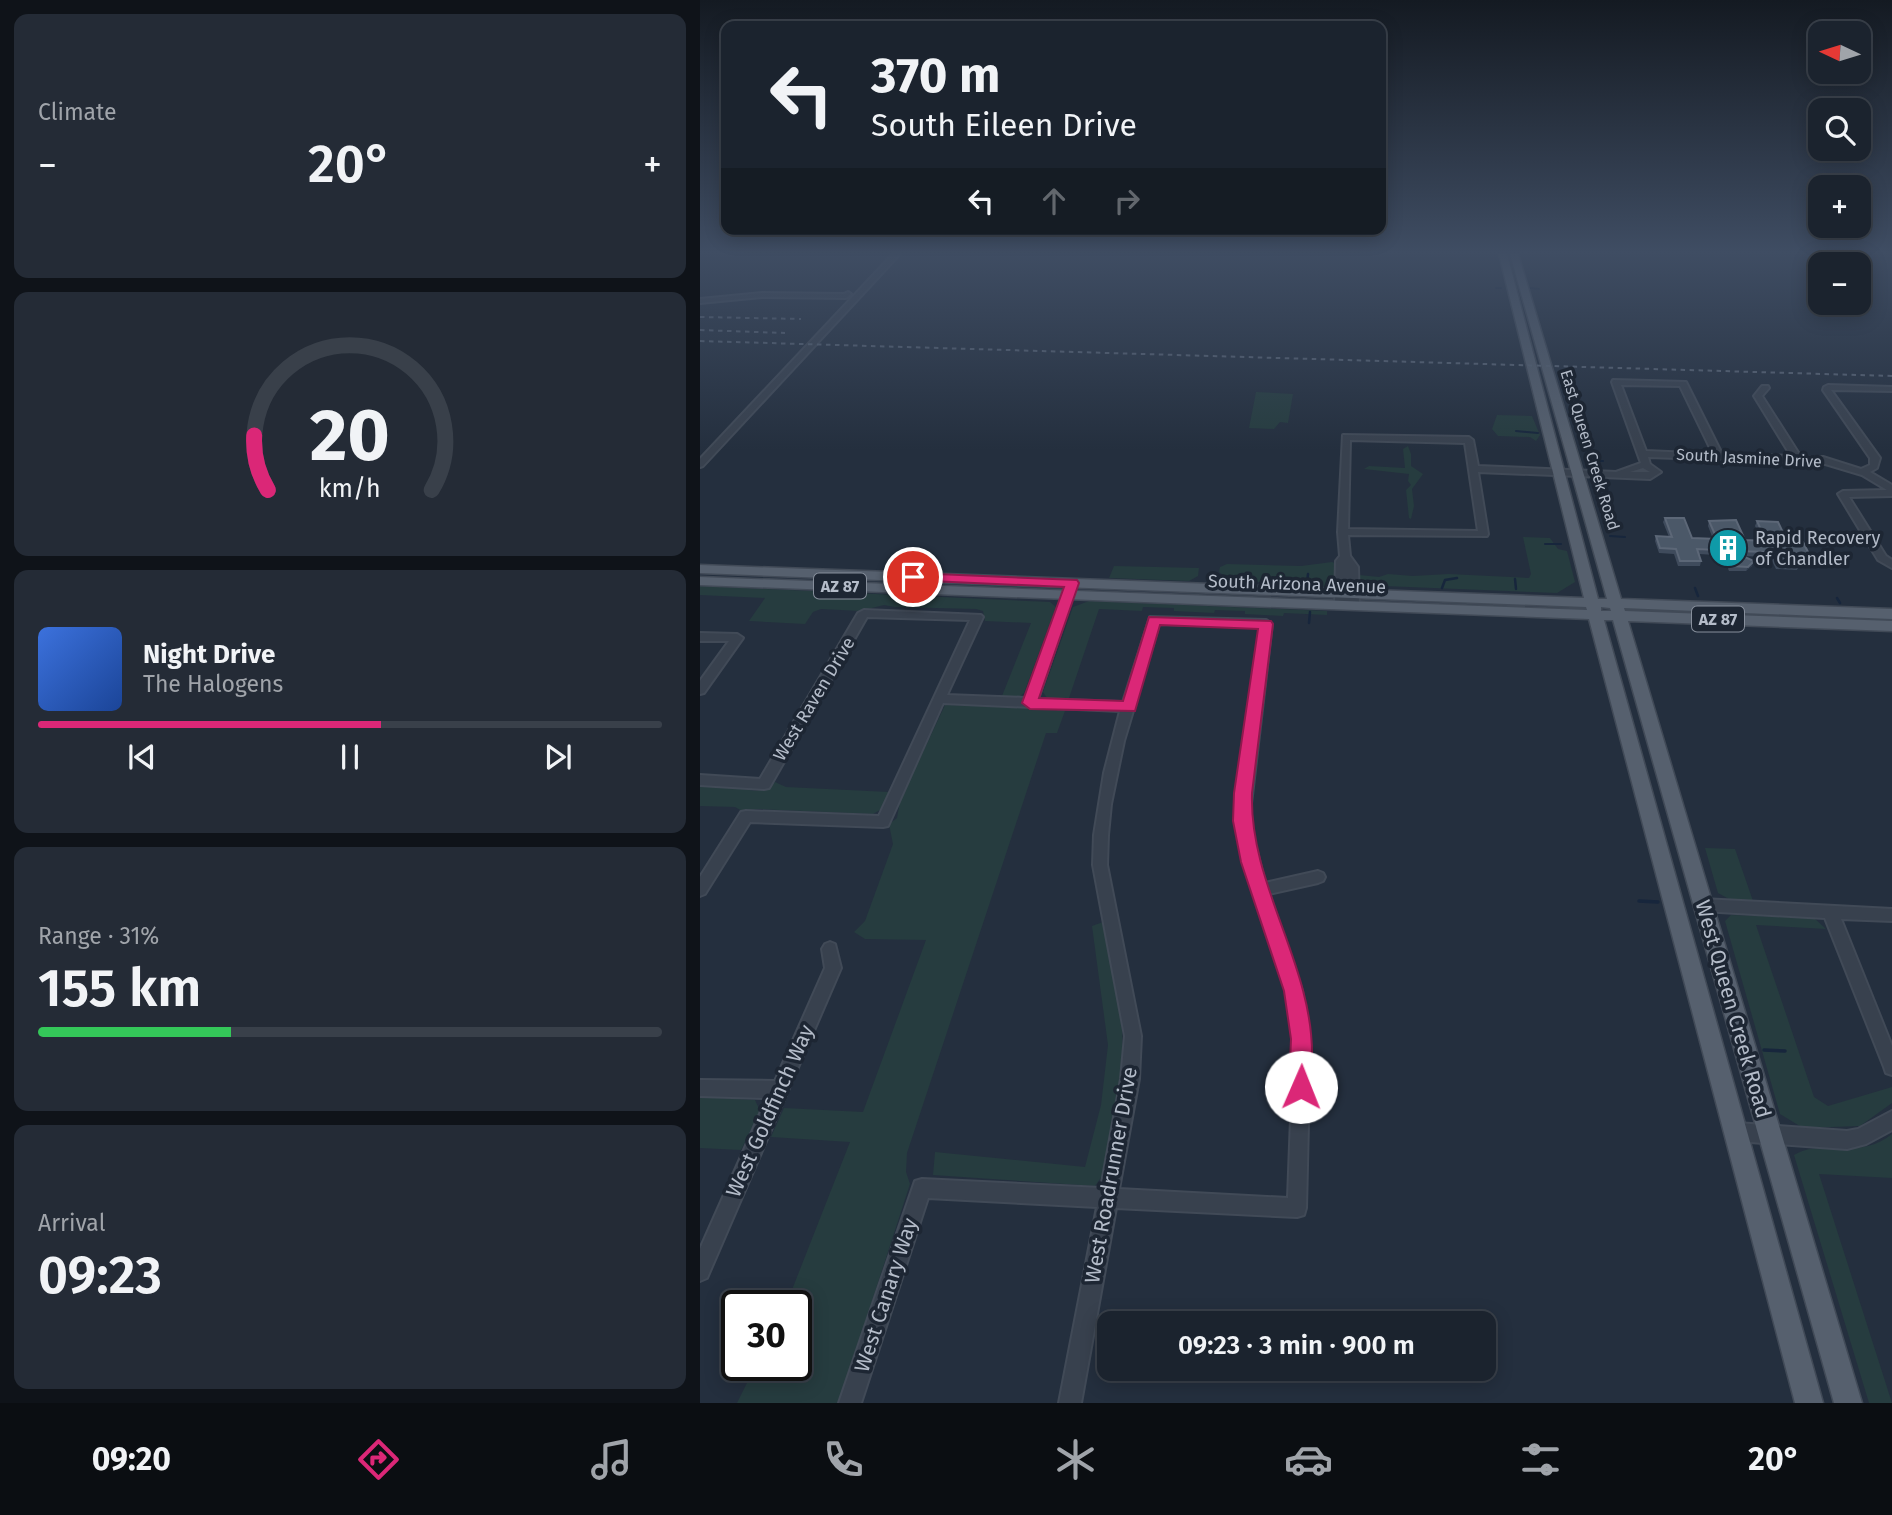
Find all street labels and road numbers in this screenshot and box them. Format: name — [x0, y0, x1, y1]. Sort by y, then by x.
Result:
street label: East Queen Creek Road — [1556, 367, 1624, 533]
street label: South Jasmine Drive — [1676, 445, 1822, 471]
street label: South Arizona Avenue — [1208, 570, 1386, 598]
road number: AZ 87 — [814, 573, 866, 598]
road number: AZ 87 — [1692, 606, 1744, 632]
street label: West Raven Drive — [768, 633, 860, 765]
street label: West Queen Creek Road — [1689, 897, 1777, 1121]
street label: West Goldfinch Way — [720, 1020, 820, 1201]
street label: West Roadrunner Drive — [1079, 1065, 1143, 1285]
street label: West Canary Way — [849, 1214, 923, 1375]

